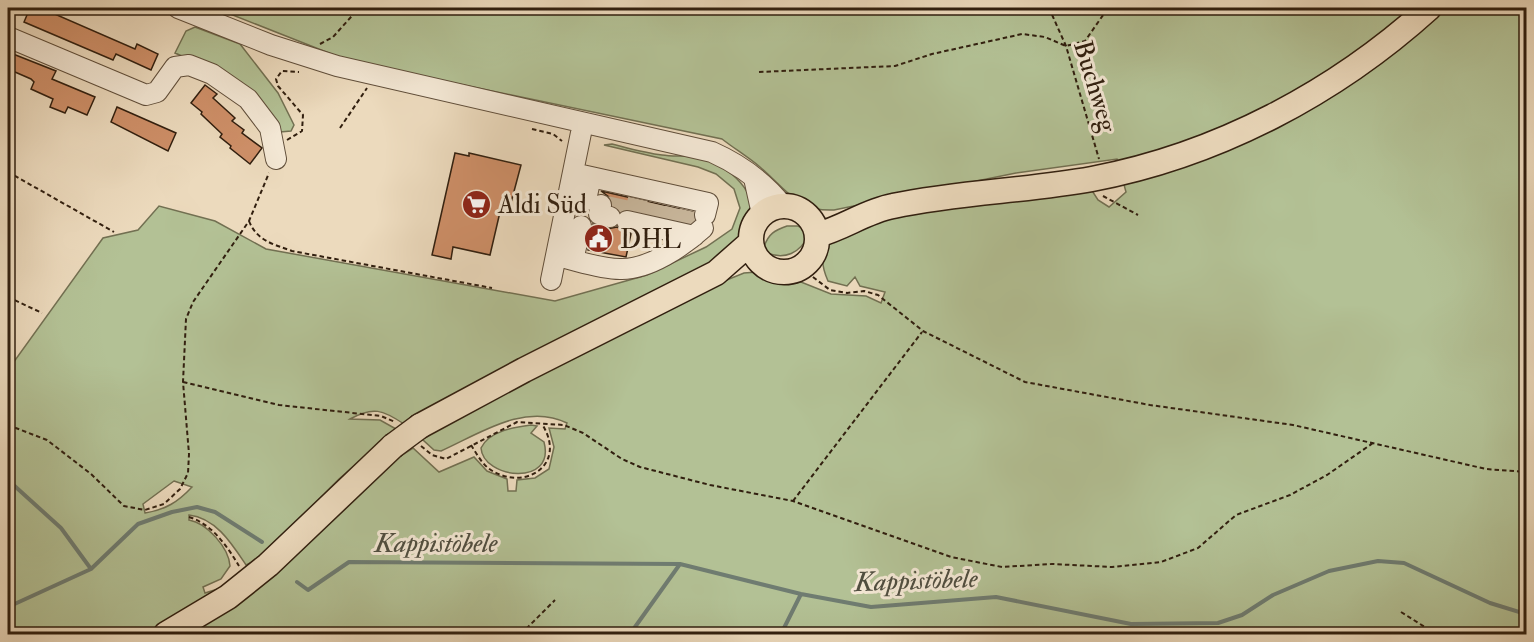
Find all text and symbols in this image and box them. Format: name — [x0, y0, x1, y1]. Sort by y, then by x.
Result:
street label: Buchweg — [1066, 37, 1124, 137]
supermarket icon: Aldi Süd — [461, 188, 493, 220]
place label: Aldi Süd — [497, 189, 587, 221]
public building icon: DHL — [583, 223, 615, 255]
place label: DHL — [620, 224, 681, 256]
water label: Kappistöbele — [372, 527, 499, 560]
water label: Kappistöbele — [852, 562, 979, 599]

